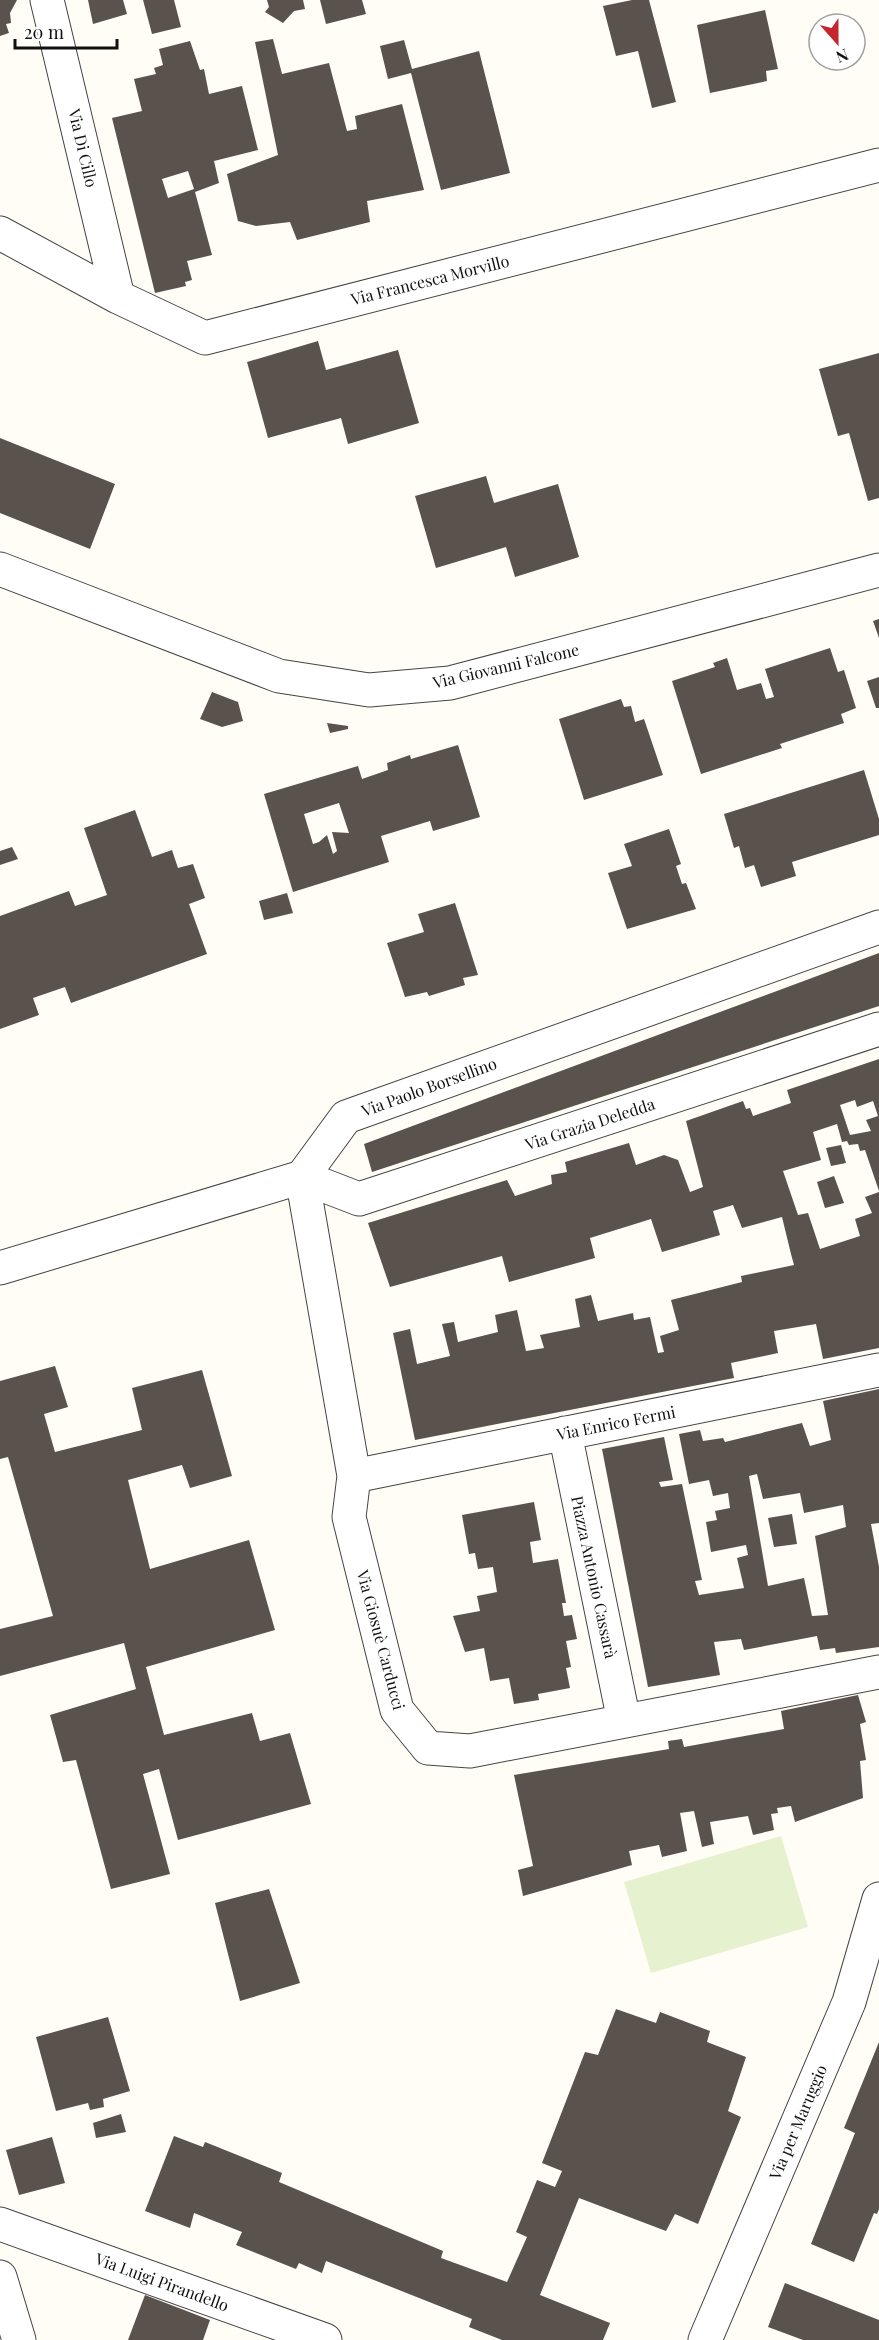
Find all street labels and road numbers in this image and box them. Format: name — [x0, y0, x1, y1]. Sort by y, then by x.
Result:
street label: Via Di Cillo — [64, 106, 103, 189]
street label: Via Francesca Morvillo — [348, 250, 511, 310]
street label: Via Giovanni Falcone — [430, 638, 581, 693]
street label: Via Paolo Borsellino — [357, 1052, 500, 1121]
street label: Via Grazia Deledda — [521, 1093, 657, 1155]
street label: Via Enrico Fermi — [554, 1401, 677, 1445]
street label: Piazza Antonio Cassarà — [567, 1494, 622, 1660]
street label: Via Giosuè Carducci — [352, 1567, 410, 1712]
street label: Via per Maruggio — [763, 2061, 831, 2183]
street label: Via Luigi Pirandello — [92, 2247, 232, 2315]

